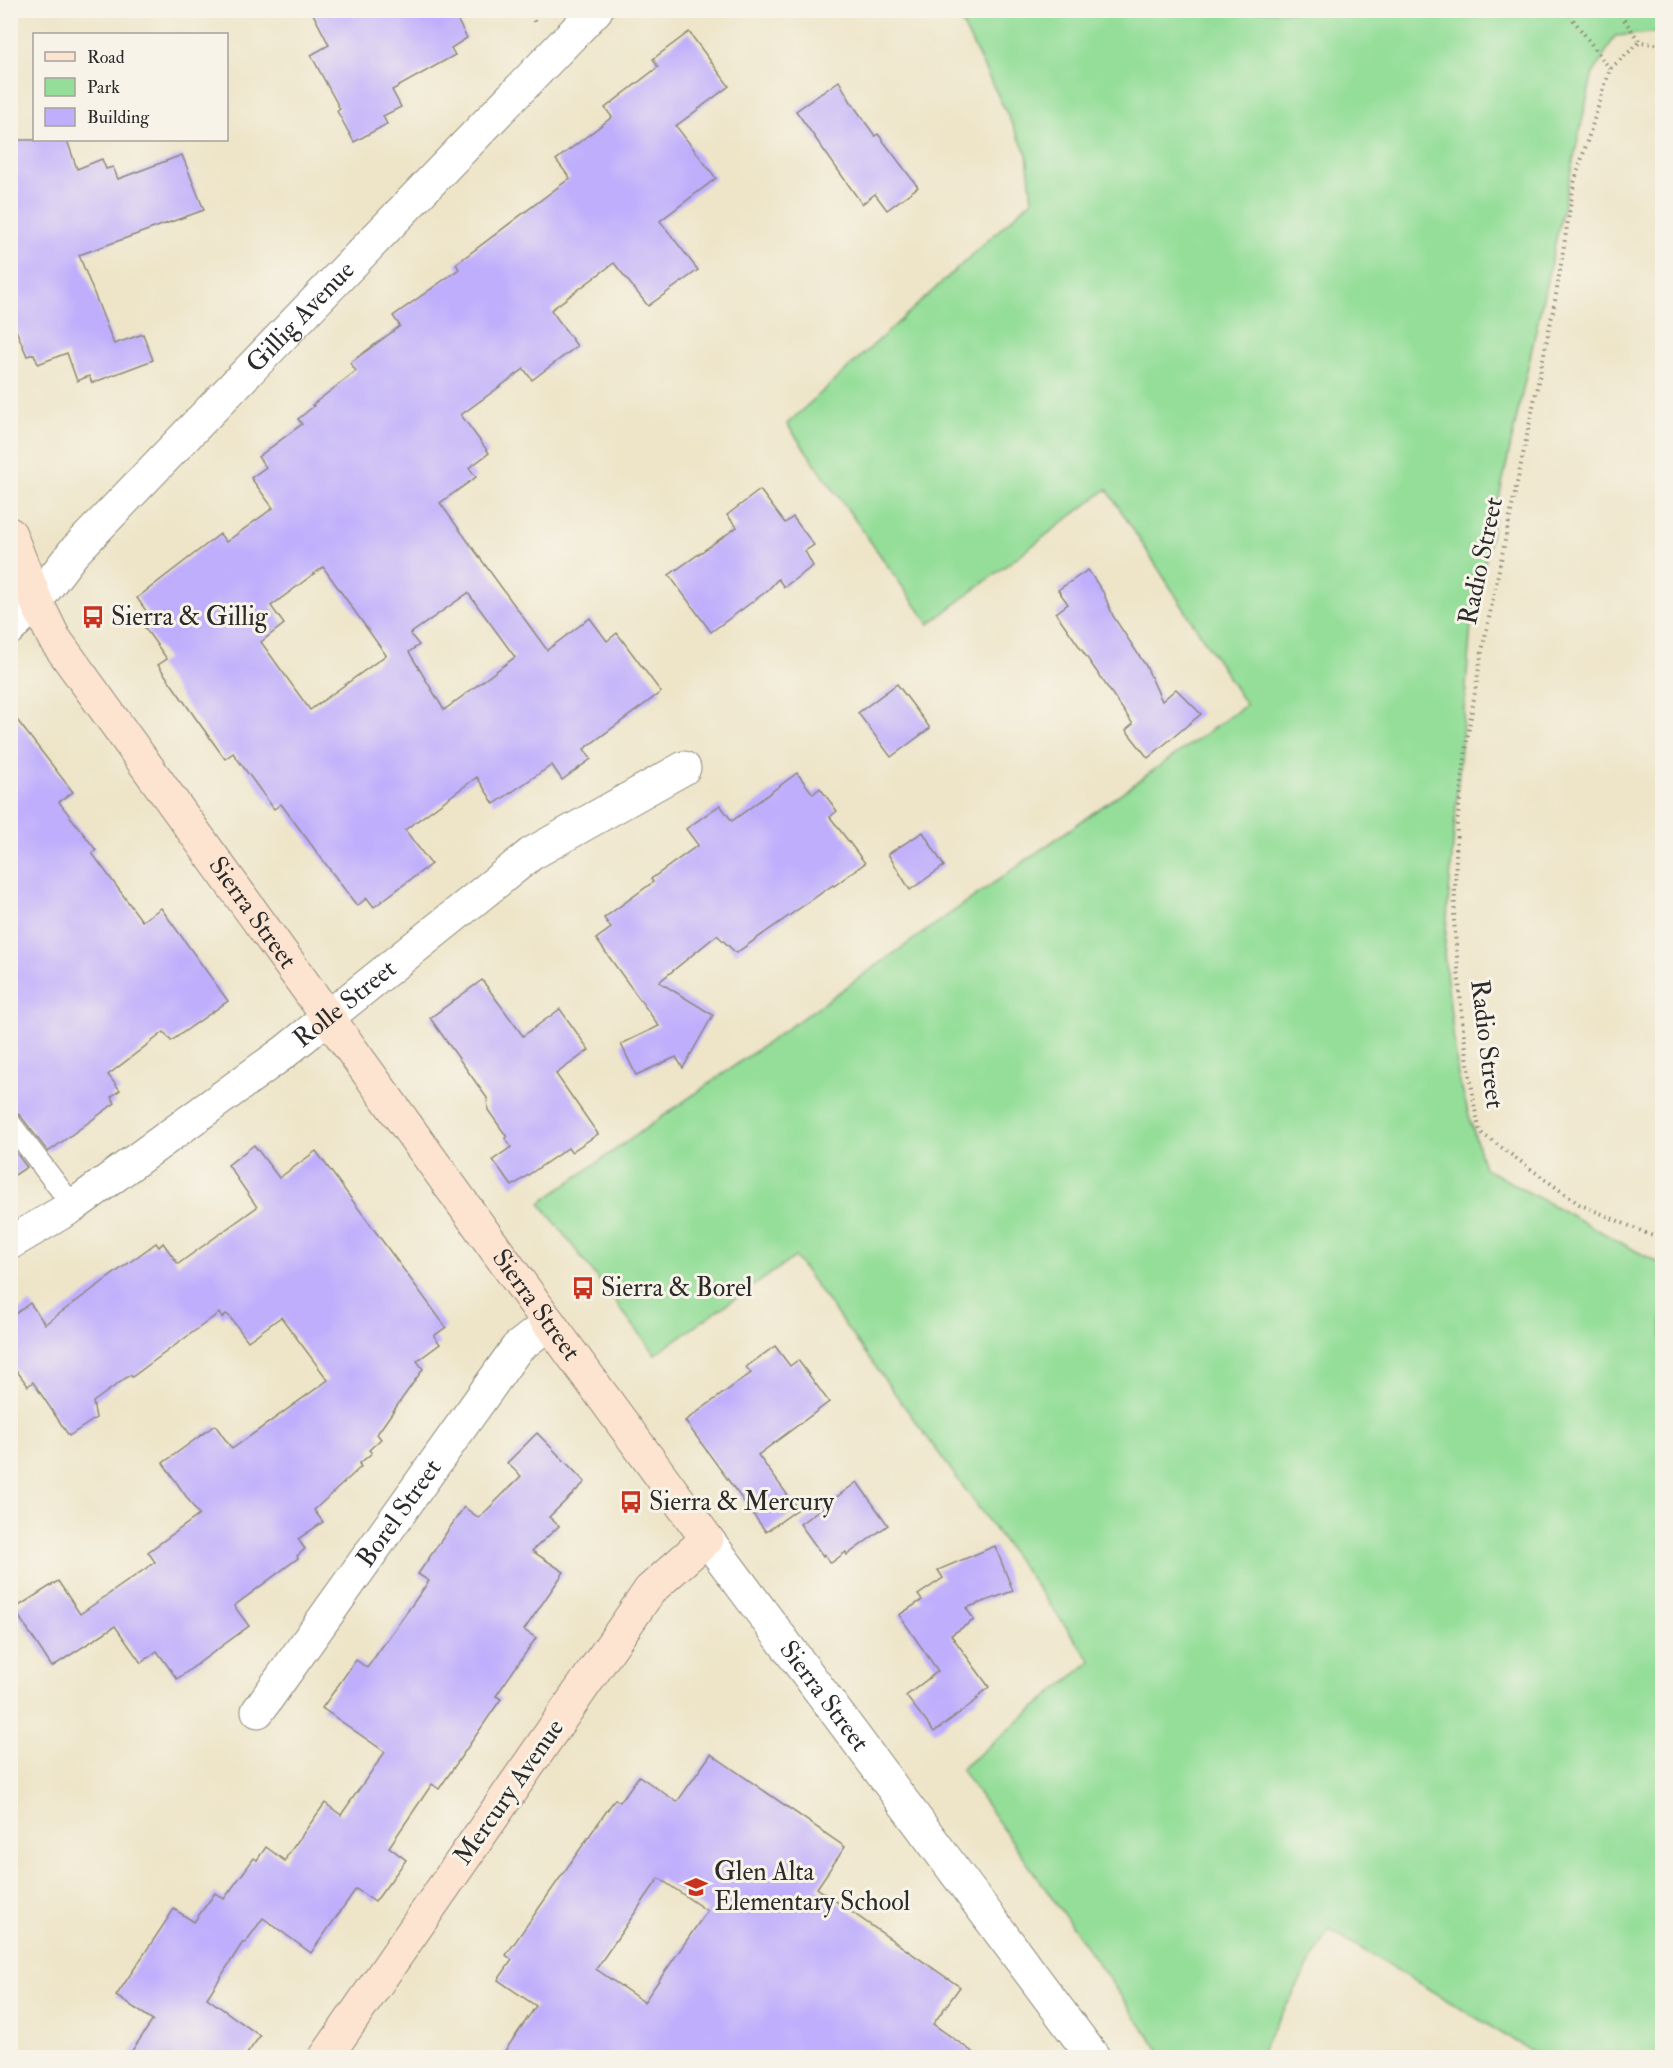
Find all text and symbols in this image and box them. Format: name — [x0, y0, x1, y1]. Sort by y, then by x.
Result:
legend — [33, 33, 228, 141]
text: Road — [87, 46, 125, 69]
text: Park — [87, 76, 120, 99]
text: Building — [87, 106, 150, 129]
street label: Gillig Avenue — [239, 254, 362, 379]
street label: Radio Street — [1452, 494, 1510, 628]
place label: Sierra & Gillig — [111, 601, 269, 633]
bus stop icon: Sierra & Gillig — [80, 604, 106, 630]
street label: Sierra Street — [201, 851, 304, 975]
street label: Rolle Street — [287, 953, 403, 1055]
street label: Radio Street — [1463, 978, 1511, 1110]
street label: Sierra Street — [485, 1243, 587, 1367]
place label: Sierra & Borel — [601, 1272, 753, 1304]
bus stop icon: Sierra & Borel — [570, 1275, 596, 1301]
street label: Borel Street — [350, 1453, 448, 1573]
place label: Sierra & Mercury — [649, 1486, 835, 1518]
bus stop icon: Sierra & Mercury — [618, 1489, 644, 1515]
street label: Sierra Street — [772, 1634, 876, 1758]
street label: Mercury Avenue — [447, 1713, 571, 1871]
place label: Glen Alta Elementary School — [714, 1856, 911, 1918]
school or university icon: Glen Alta Elementary School — [683, 1874, 709, 1900]

